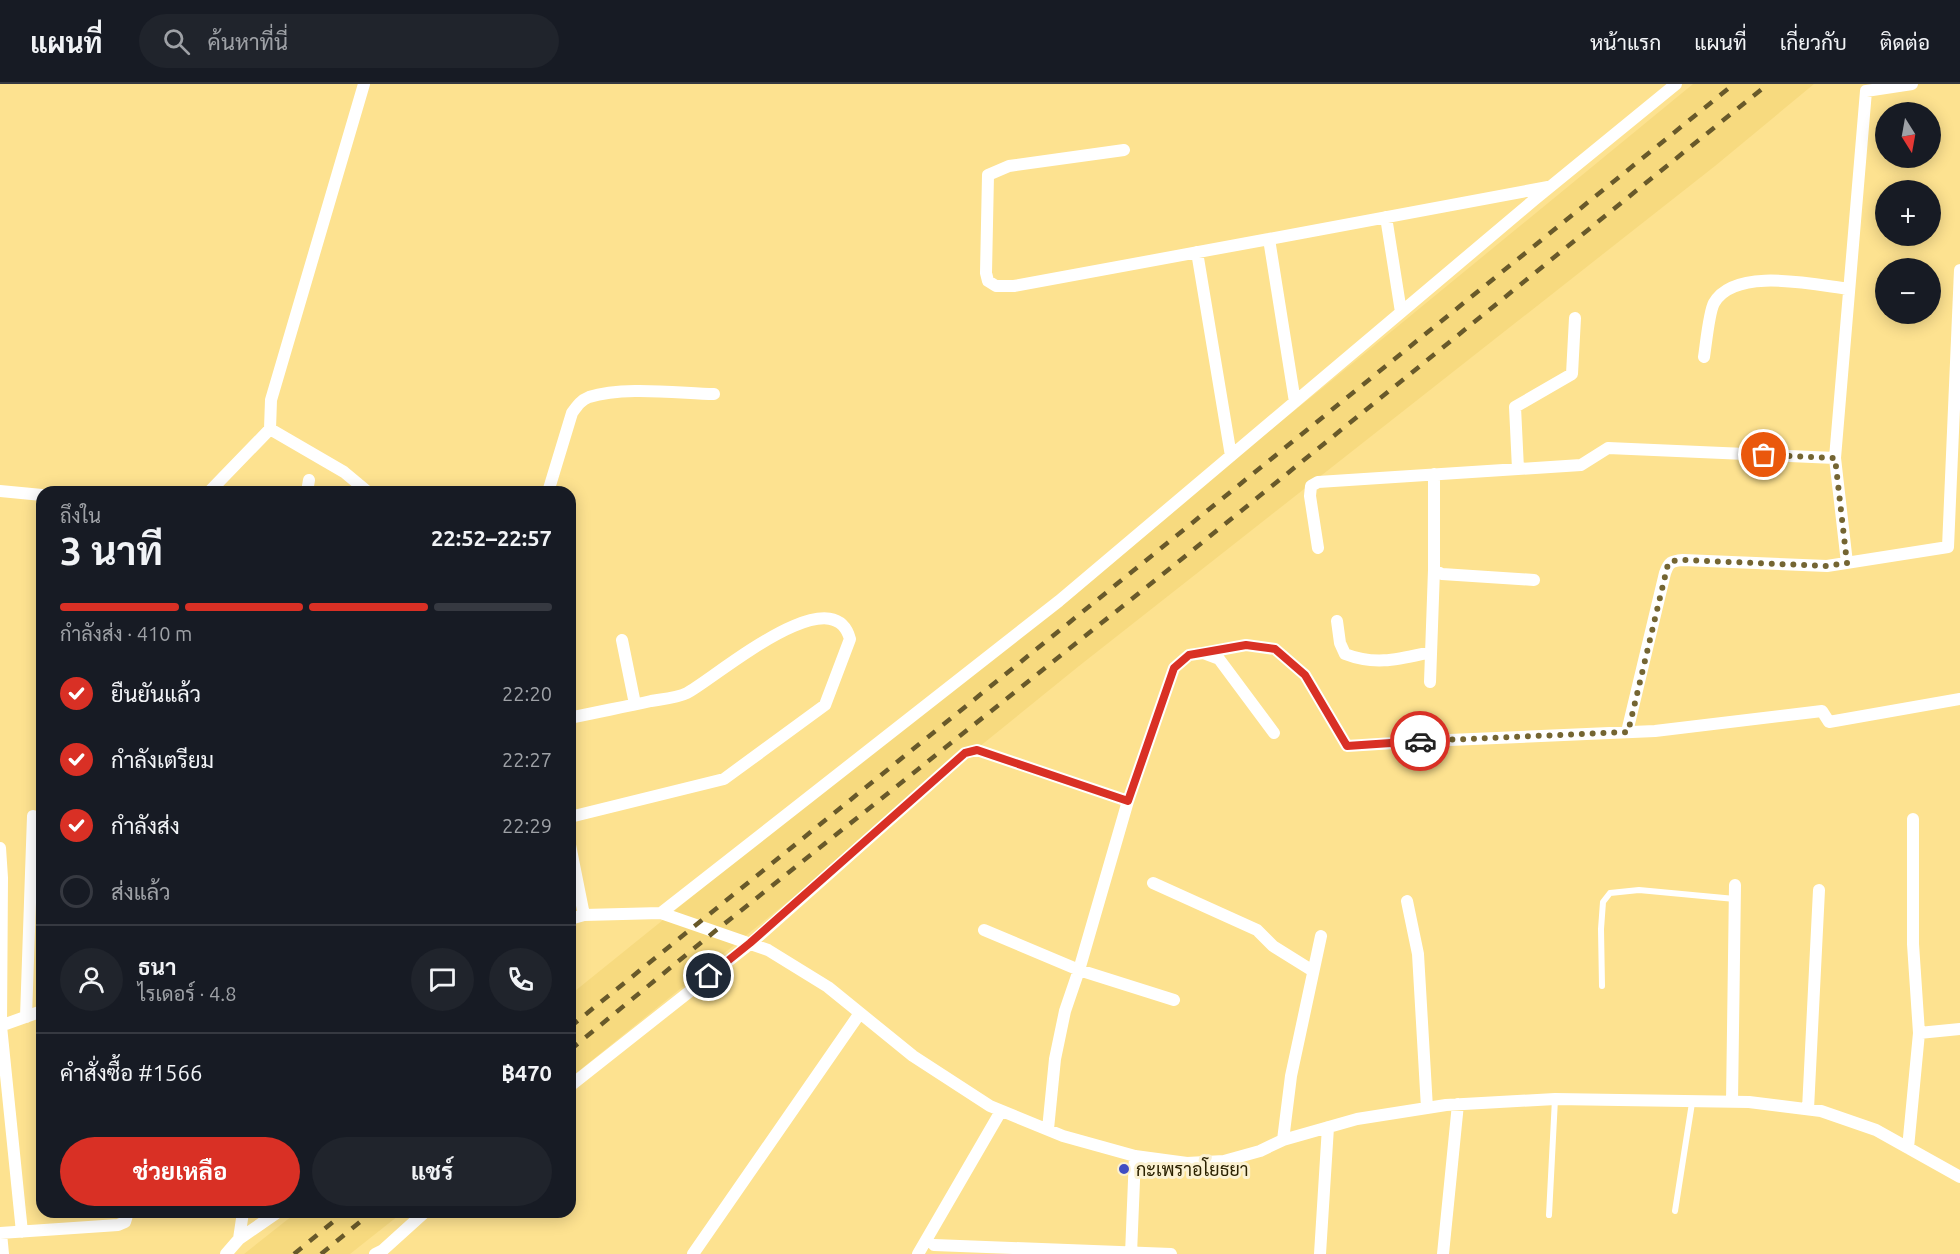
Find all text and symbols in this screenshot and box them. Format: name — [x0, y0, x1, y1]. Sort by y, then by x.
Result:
search box — [139, 14, 559, 68]
icon: search — [160, 25, 193, 58]
text: แผนที่ — [30, 27, 103, 58]
text: ค้นหาที่นี่ — [208, 29, 288, 54]
text: หน้าแรก — [1590, 30, 1661, 54]
text: แผนที่ — [1694, 30, 1747, 54]
text: เกี่ยวกับ — [1780, 30, 1847, 54]
text: ติดต่อ — [1880, 30, 1930, 54]
north arrow — [1875, 102, 1941, 168]
map controls — [1875, 102, 1941, 324]
button: + — [1875, 180, 1941, 246]
button: − — [1875, 258, 1941, 324]
pin — [1738, 429, 1789, 480]
icon: bag — [1747, 438, 1780, 471]
text: ถึงใน — [60, 504, 101, 527]
text: 22:52–22:57 — [431, 525, 552, 550]
text: 3 นาที — [60, 529, 163, 572]
text: กำลังส่ง · 410 m — [60, 622, 192, 645]
icon: check — [60, 677, 93, 710]
text: ยืนยันแล้ว — [111, 681, 201, 706]
text: 22:20 — [502, 682, 552, 705]
courier — [1390, 711, 1450, 771]
icon: car — [1404, 725, 1437, 758]
icon: check — [60, 743, 93, 776]
text: กำลังเตรียม — [111, 747, 214, 772]
text: 22:27 — [502, 748, 552, 771]
icon: check — [60, 809, 93, 842]
text: กำลังส่ง — [111, 813, 180, 838]
text: 22:29 — [502, 814, 552, 837]
text: ส่งแล้ว — [111, 879, 171, 904]
button: person — [60, 948, 123, 1011]
button: chat — [411, 948, 474, 1011]
button: phone — [489, 948, 552, 1011]
pin — [683, 950, 734, 1001]
text: ธนา — [138, 954, 176, 979]
icon: home — [692, 959, 725, 992]
text: ไรเดอร์ · 4.8 — [138, 982, 237, 1005]
text: คำสั่งซื้อ #1566 — [60, 1060, 202, 1085]
text: ฿470 — [502, 1060, 552, 1085]
button: ช่วยเหลือ — [60, 1137, 300, 1206]
button: แชร์ — [312, 1137, 552, 1206]
place label: กะเพราอโยธยา — [1136, 1157, 1248, 1179]
marker: กะเพราอโยธยา — [1117, 1162, 1131, 1176]

